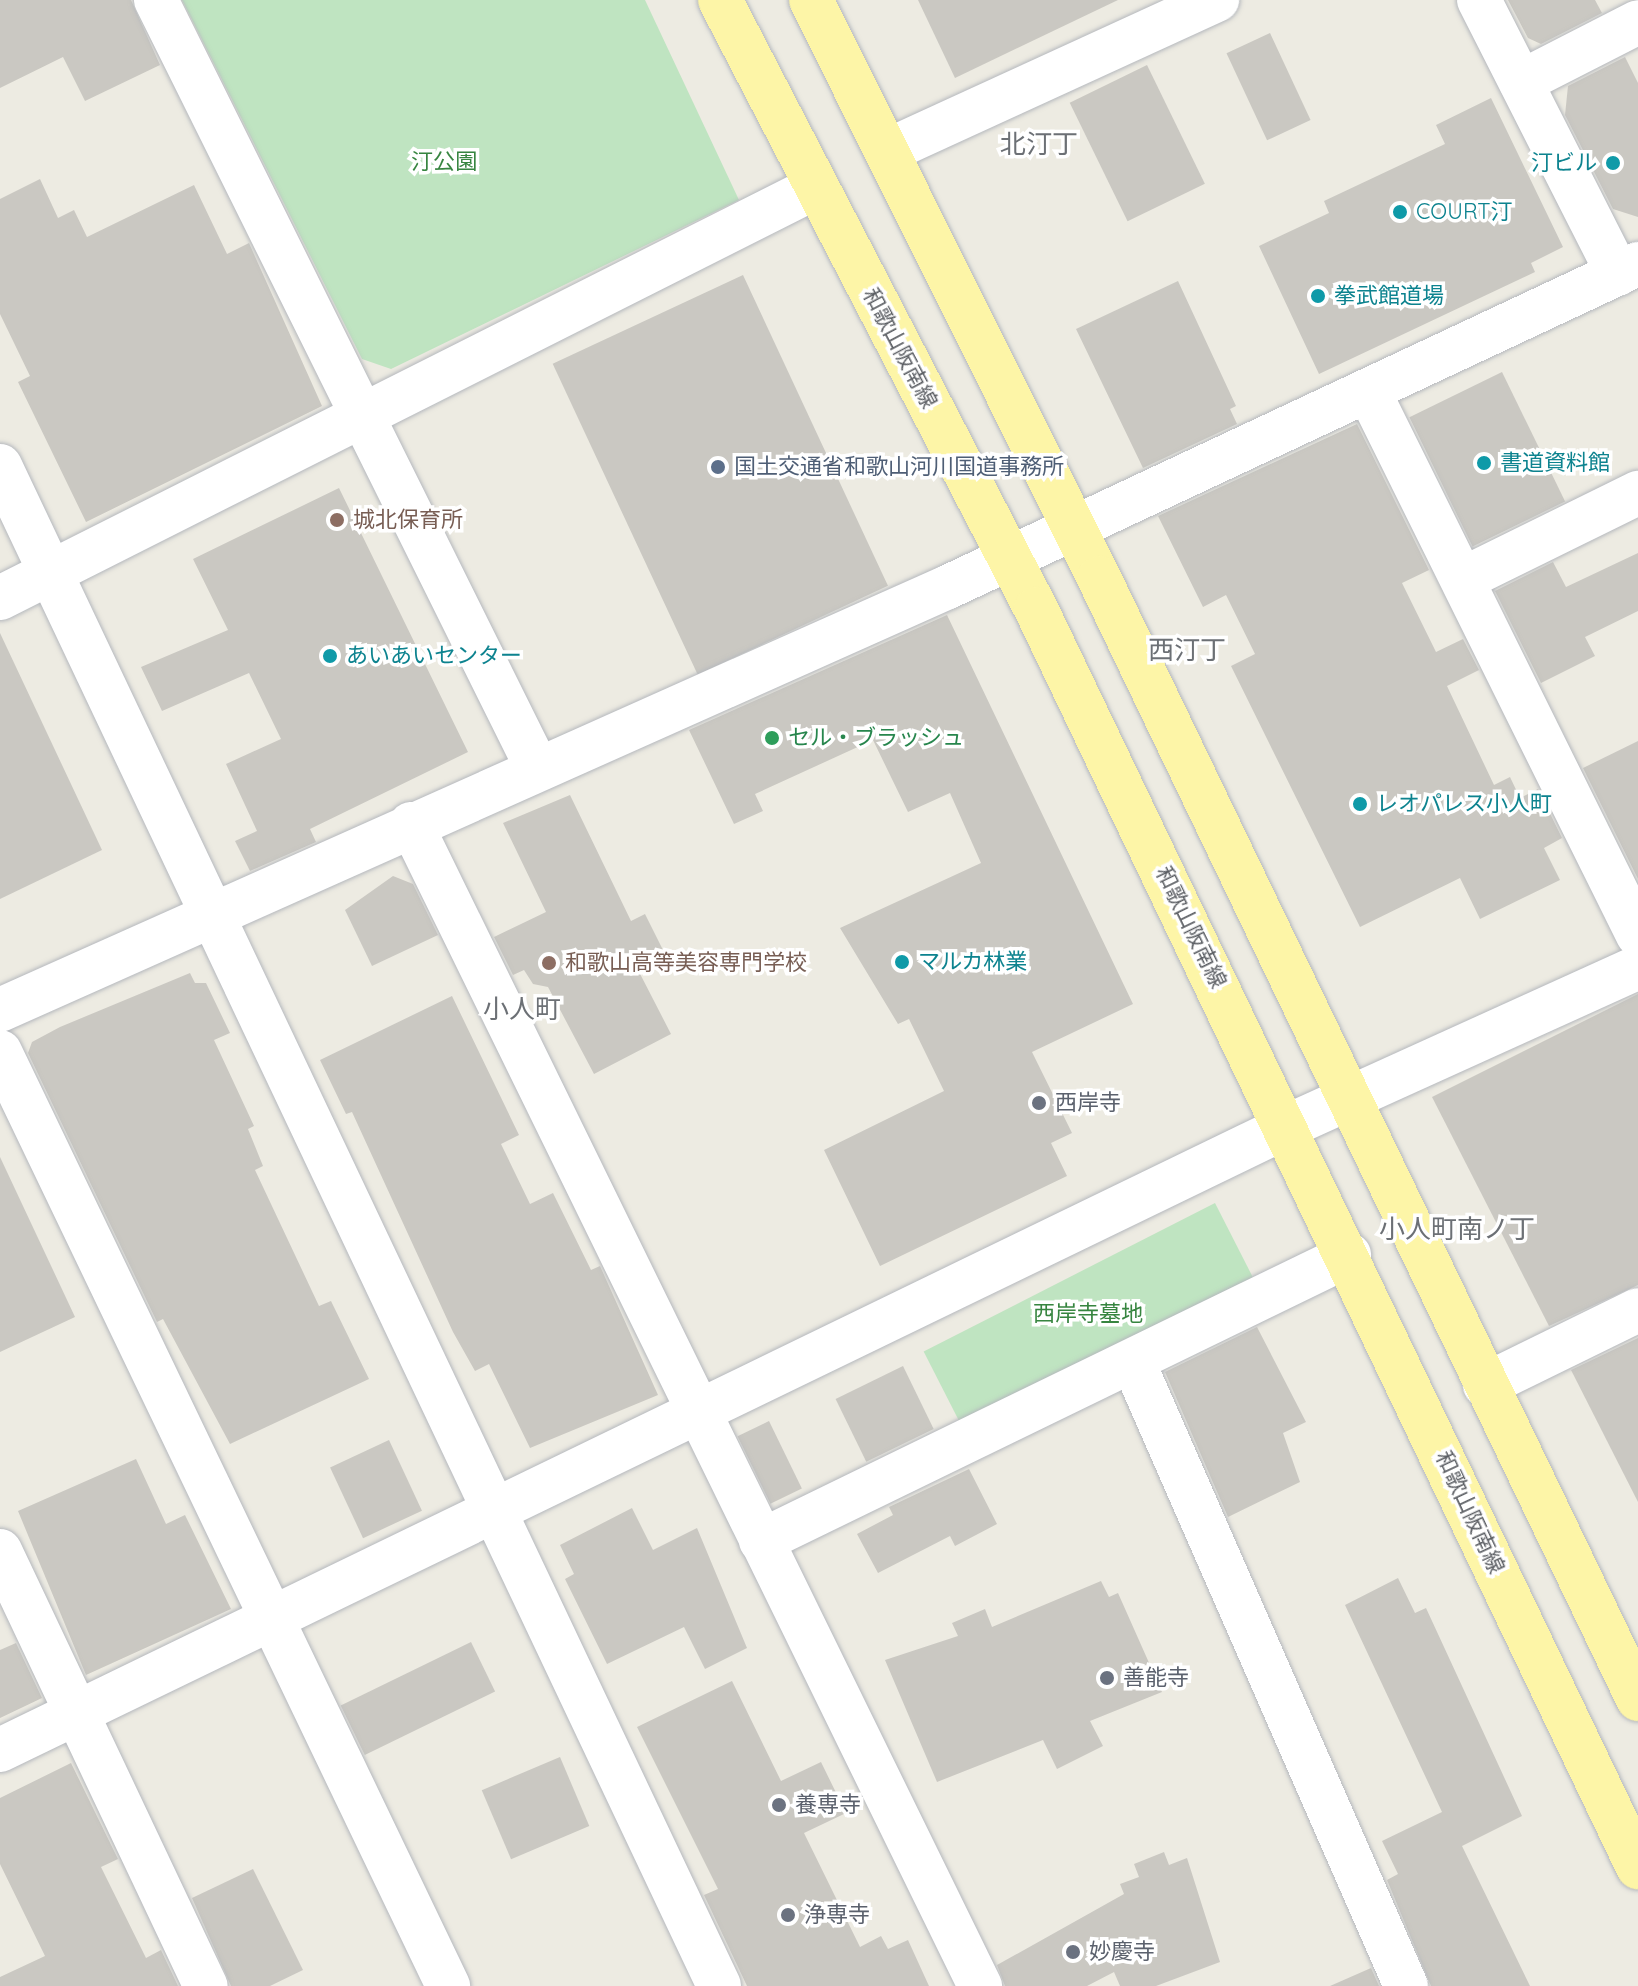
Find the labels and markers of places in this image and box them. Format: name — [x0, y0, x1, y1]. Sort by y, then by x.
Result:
place label: 汀ビル — [1531, 150, 1597, 176]
marker: 汀ビル — [1604, 154, 1622, 172]
place label: COURT汀 — [1416, 199, 1513, 225]
marker: COURT汀 — [1391, 203, 1409, 221]
place label: 拳武館道場 — [1334, 283, 1444, 309]
marker: 拳武館道場 — [1309, 287, 1327, 305]
place label: 書道資料館 — [1500, 450, 1610, 476]
place label: 国土交通省和歌山河川国道事務所 — [734, 454, 1064, 480]
marker: 書道資料館 — [1475, 454, 1493, 472]
marker: 国土交通省和歌山河川国道事務所 — [709, 458, 727, 476]
place label: 城北保育所 — [353, 507, 463, 533]
marker: 城北保育所 — [328, 511, 346, 529]
place label: あいあいセンター — [346, 643, 522, 669]
marker: あいあいセンター — [321, 647, 339, 665]
place label: セル・ブラッシュ — [788, 725, 964, 751]
marker: セル・ブラッシュ — [763, 729, 781, 747]
place label: レオパレス小人町 — [1376, 791, 1552, 817]
marker: レオパレス小人町 — [1351, 795, 1369, 813]
place label: マルカ林業 — [918, 949, 1028, 975]
place label: 和歌山高等美容専門学校 — [565, 950, 807, 976]
marker: マルカ林業 — [893, 953, 911, 971]
marker: 和歌山高等美容専門学校 — [540, 954, 558, 972]
place label: 西岸寺 — [1055, 1090, 1121, 1116]
marker: 西岸寺 — [1030, 1094, 1048, 1112]
place label: 善能寺 — [1123, 1665, 1189, 1691]
marker: 善能寺 — [1098, 1669, 1116, 1687]
place label: 養専寺 — [795, 1792, 861, 1818]
marker: 養専寺 — [770, 1796, 788, 1814]
place label: 浄専寺 — [804, 1902, 870, 1928]
marker: 浄専寺 — [779, 1906, 797, 1924]
place label: 妙慶寺 — [1089, 1939, 1155, 1965]
marker: 妙慶寺 — [1064, 1943, 1082, 1961]

